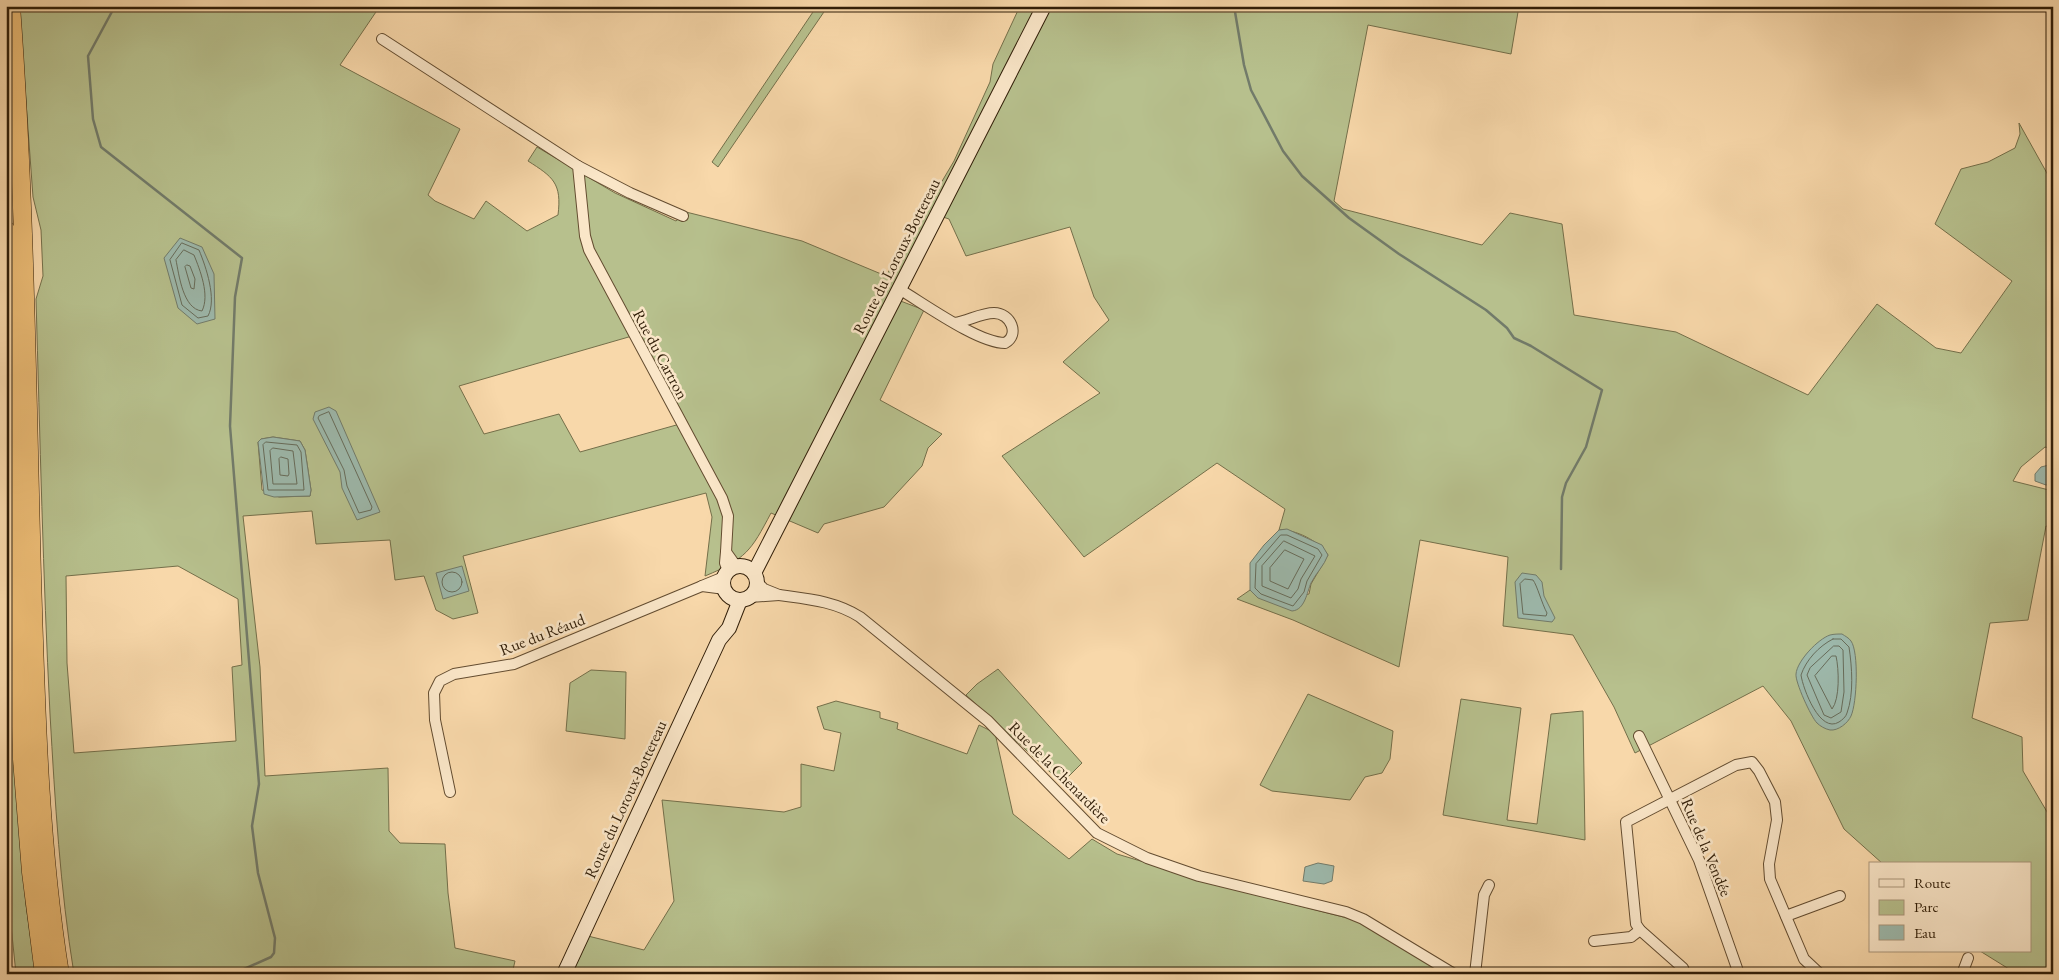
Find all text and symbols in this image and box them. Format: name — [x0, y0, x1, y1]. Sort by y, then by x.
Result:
street label: Route du Loroux-Bottereau — [848, 174, 945, 338]
street label: Rue du Cartron — [628, 306, 693, 403]
street label: Rue du Réaud — [497, 608, 589, 660]
street label: Route du Loroux-Bottereau — [580, 716, 672, 882]
street label: Rue de la Chenardière — [1004, 717, 1115, 828]
street label: Rue de la Vendée — [1676, 795, 1737, 899]
legend — [1869, 862, 2032, 952]
text: Route — [1914, 873, 1951, 892]
text: Parc — [1914, 897, 1939, 916]
text: Eau — [1914, 923, 1936, 942]

